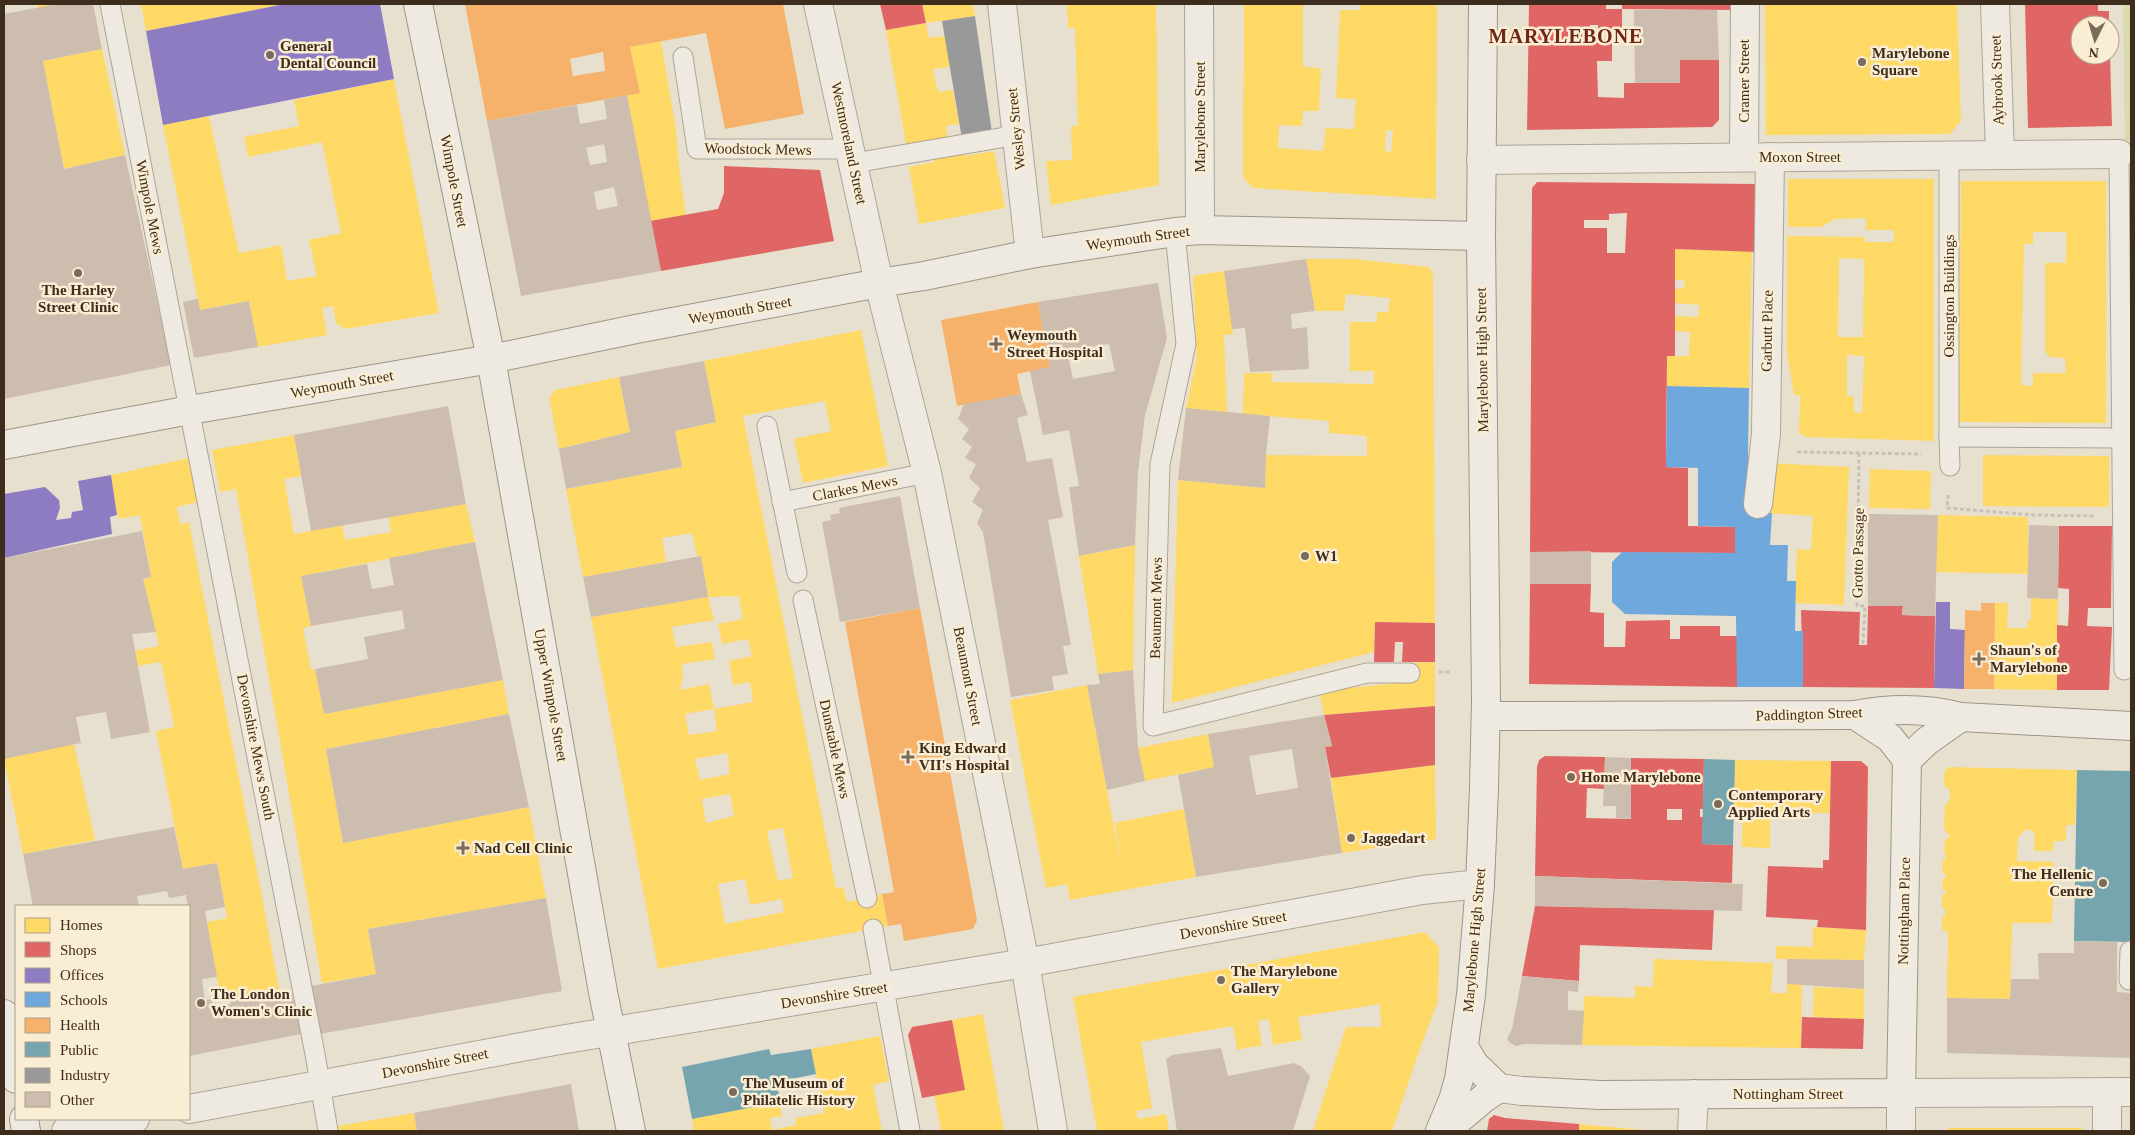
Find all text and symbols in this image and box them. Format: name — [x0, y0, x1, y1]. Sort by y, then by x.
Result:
north arrow — [2070, 15, 2120, 65]
district label: MARYLEBONE — [1489, 25, 1643, 47]
street label: Aybrook Street — [1987, 34, 2007, 126]
place label: General Dental Council — [280, 38, 376, 71]
street label: Cramer Street — [1736, 38, 1752, 123]
place label: Marylebone Square — [1872, 45, 1950, 78]
text: N — [2088, 45, 2100, 60]
marker: General Dental Council — [264, 49, 276, 61]
marker: Marylebone Square — [1856, 56, 1868, 68]
street label: Marylebone Street — [1192, 61, 1208, 173]
street label: Westmoreland Street — [828, 80, 870, 207]
street label: Wesley Street — [1004, 86, 1028, 171]
street label: Wimpole Street — [437, 133, 471, 229]
street label: Woodstock Mews — [704, 140, 812, 158]
street label: Moxon Street — [1759, 149, 1842, 165]
street label: Wimpole Mews — [133, 159, 167, 256]
street label: Weymouth Street — [1085, 223, 1192, 253]
street label: Ossington Buildings — [1941, 234, 1957, 357]
marker: The Harley Street Clinic — [72, 267, 84, 279]
place label: The Harley Street Clinic — [38, 282, 118, 315]
street label: Marylebone High Street — [1473, 287, 1491, 433]
street label: Garbutt Place — [1758, 290, 1776, 372]
street label: Weymouth Street — [687, 293, 794, 327]
place label: Weymouth Street Hospital — [1007, 327, 1103, 360]
marker: Weymouth Street Hospital — [989, 337, 1003, 351]
street label: Weymouth Street — [289, 367, 396, 401]
street label: Clarkes Mews — [811, 472, 899, 504]
street label: Grotto Passage — [1849, 507, 1867, 598]
place label: W1 — [1315, 548, 1338, 564]
marker: W1 — [1299, 550, 1311, 562]
street label: Beaumont Mews — [1147, 557, 1165, 659]
street label: Beaumont Street — [951, 625, 986, 728]
street label: Upper Wimpole Street — [531, 627, 571, 764]
place label: Shaun's of Marylebone — [1990, 642, 2068, 675]
marker: Shaun's of Marylebone — [1972, 652, 1986, 666]
street label: Devonshire Mews South — [234, 673, 278, 822]
street label: Dunstable Mews — [817, 698, 853, 800]
street label: Paddington Street — [1755, 704, 1864, 724]
place label: King Edward VII's Hospital — [919, 740, 1009, 773]
marker: King Edward VII's Hospital — [901, 750, 915, 764]
place label: Home Marylebone — [1581, 769, 1701, 785]
marker: Home Marylebone — [1565, 771, 1577, 783]
place label: Contemporary Applied Arts — [1728, 787, 1823, 820]
marker: Contemporary Applied Arts — [1712, 798, 1724, 810]
place label: Jaggedart — [1361, 830, 1425, 846]
marker: Jaggedart — [1345, 832, 1357, 844]
place label: Nad Cell Clinic — [474, 840, 573, 856]
marker: Nad Cell Clinic — [456, 841, 470, 855]
street label: Nottingham Place — [1895, 857, 1913, 965]
street label: Marylebone High Street — [1460, 866, 1488, 1013]
place label: The Hellenic Centre — [2012, 866, 2093, 899]
marker: The Hellenic Centre — [2097, 877, 2109, 889]
legend — [15, 905, 190, 1120]
street label: Devonshire Street — [1178, 908, 1288, 942]
text: Homes — [60, 917, 103, 933]
text: Shops — [60, 942, 97, 958]
place label: The Marylebone Gallery — [1231, 963, 1338, 996]
text: Offices — [60, 967, 104, 983]
marker: The Marylebone Gallery — [1215, 974, 1227, 986]
street label: Devonshire Street — [779, 979, 889, 1011]
place label: The London Women's Clinic — [211, 986, 313, 1019]
text: Schools — [60, 992, 108, 1008]
marker: The London Women's Clinic — [195, 997, 207, 1009]
text: Health — [60, 1017, 100, 1033]
text: Public — [60, 1042, 99, 1058]
street label: Devonshire Street — [381, 1045, 490, 1081]
text: Industry — [60, 1067, 110, 1083]
place label: The Museum of Philatelic History — [743, 1075, 856, 1108]
marker: The Museum of Philatelic History — [727, 1086, 739, 1098]
street label: Nottingham Street — [1733, 1086, 1844, 1102]
text: Other — [60, 1092, 94, 1108]

